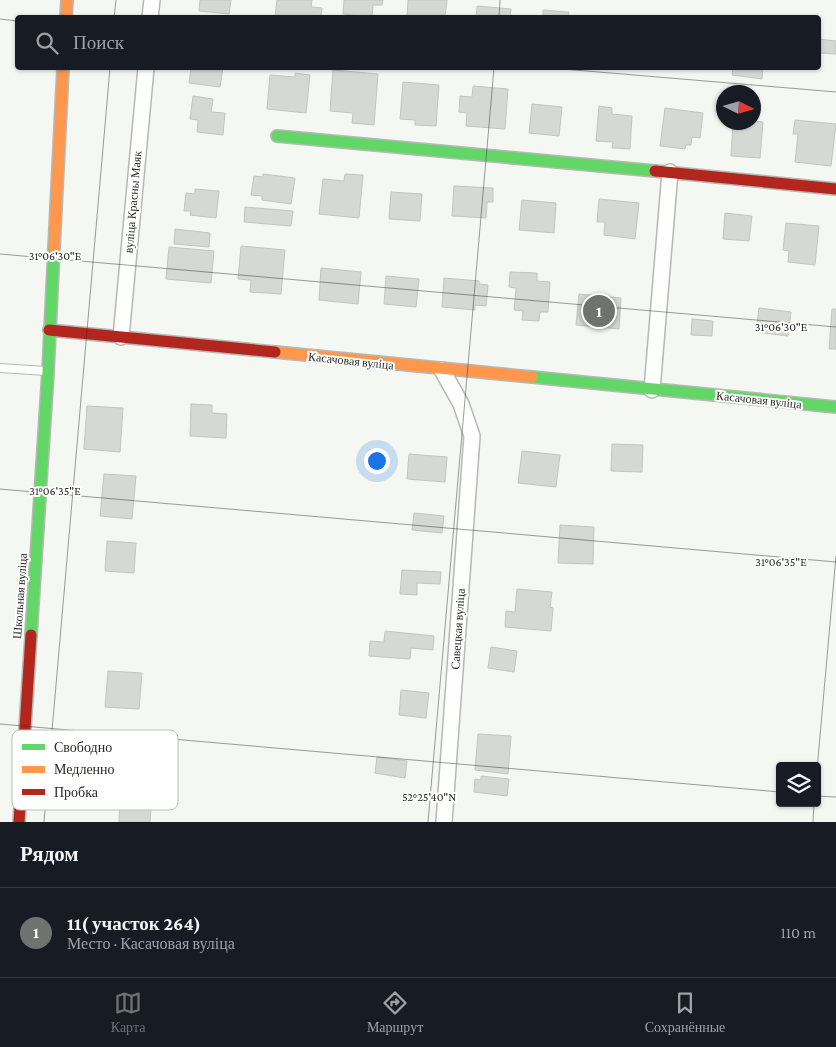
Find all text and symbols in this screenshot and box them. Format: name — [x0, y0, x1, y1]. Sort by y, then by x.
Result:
search box — [15, 15, 821, 70]
icon: search — [33, 29, 61, 57]
text: Поиск — [73, 32, 124, 53]
north arrow — [716, 85, 761, 130]
street label: вуліца Красны Маяк — [122, 150, 144, 254]
text: 31°06'30"E — [29, 249, 82, 263]
pin: 1 — [583, 292, 615, 330]
text: 31°06'30"E — [755, 320, 808, 334]
street label: Касачовая вуліца — [308, 350, 395, 373]
street label: Касачовая вуліца — [716, 389, 803, 412]
your location — [364, 448, 390, 474]
text: 31°06'35"E — [29, 484, 81, 498]
street label: Школьная вуліца — [10, 552, 30, 639]
text: 31°06'35"E — [755, 555, 807, 569]
street label: Савецкая вуліца — [448, 587, 468, 670]
legend — [12, 730, 178, 810]
text: Свободно — [54, 739, 112, 755]
text: Медленно — [54, 761, 115, 777]
map controls — [776, 762, 821, 807]
button: layers — [776, 762, 821, 807]
text: Пробка — [54, 784, 99, 800]
text: 52°25'40"N — [402, 790, 456, 804]
text: Рядом — [20, 842, 79, 866]
text: 11( участок 264) — [67, 913, 201, 934]
text: 1 — [33, 924, 39, 941]
text: 110 m — [780, 924, 816, 941]
text: Место · Касачовая вуліца — [67, 935, 235, 952]
tab: Карта — [111, 989, 145, 1036]
tab: Маршрут — [367, 989, 423, 1036]
tab: Сохранённые — [645, 989, 725, 1036]

